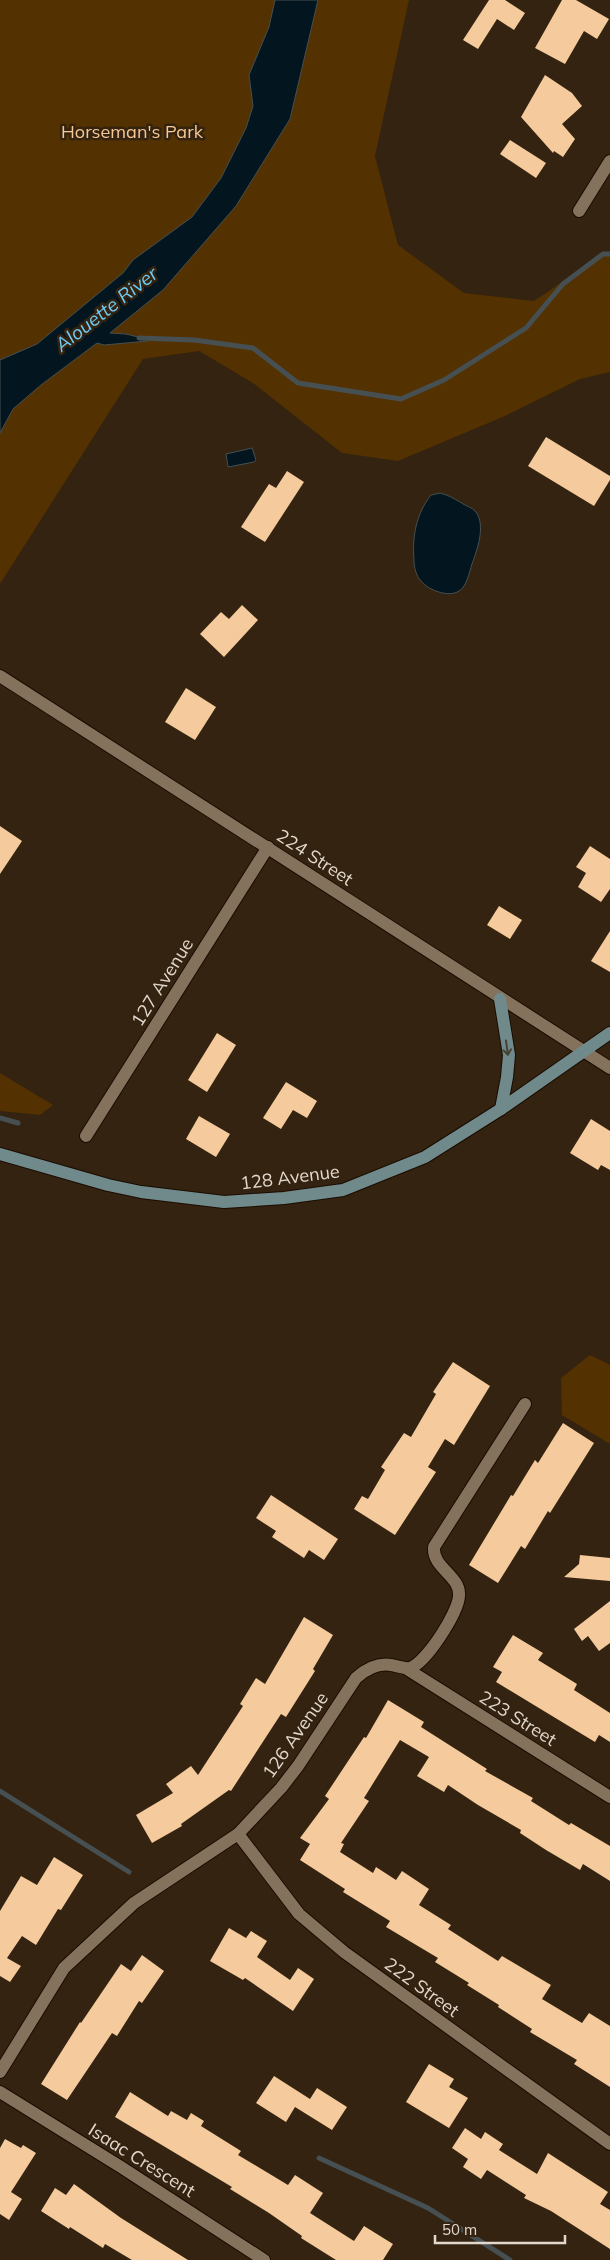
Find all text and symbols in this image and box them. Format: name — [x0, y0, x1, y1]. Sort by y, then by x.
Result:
park label: Horseman's Park — [61, 120, 204, 143]
water label: Alouette River — [49, 261, 163, 357]
street label: 224 Street — [272, 824, 358, 890]
street label: 127 Avenue — [126, 934, 198, 1030]
one-way arrow — [502, 1039, 512, 1055]
street label: 128 Avenue — [239, 1160, 341, 1194]
street label: 223 Street — [475, 1685, 561, 1751]
street label: 126 Avenue — [257, 1688, 333, 1782]
street label: 222 Street — [380, 1952, 464, 2022]
street label: Isaac Crescent — [84, 2118, 200, 2202]
scale bar — [435, 2212, 565, 2244]
text: 50 m — [442, 2220, 477, 2239]

